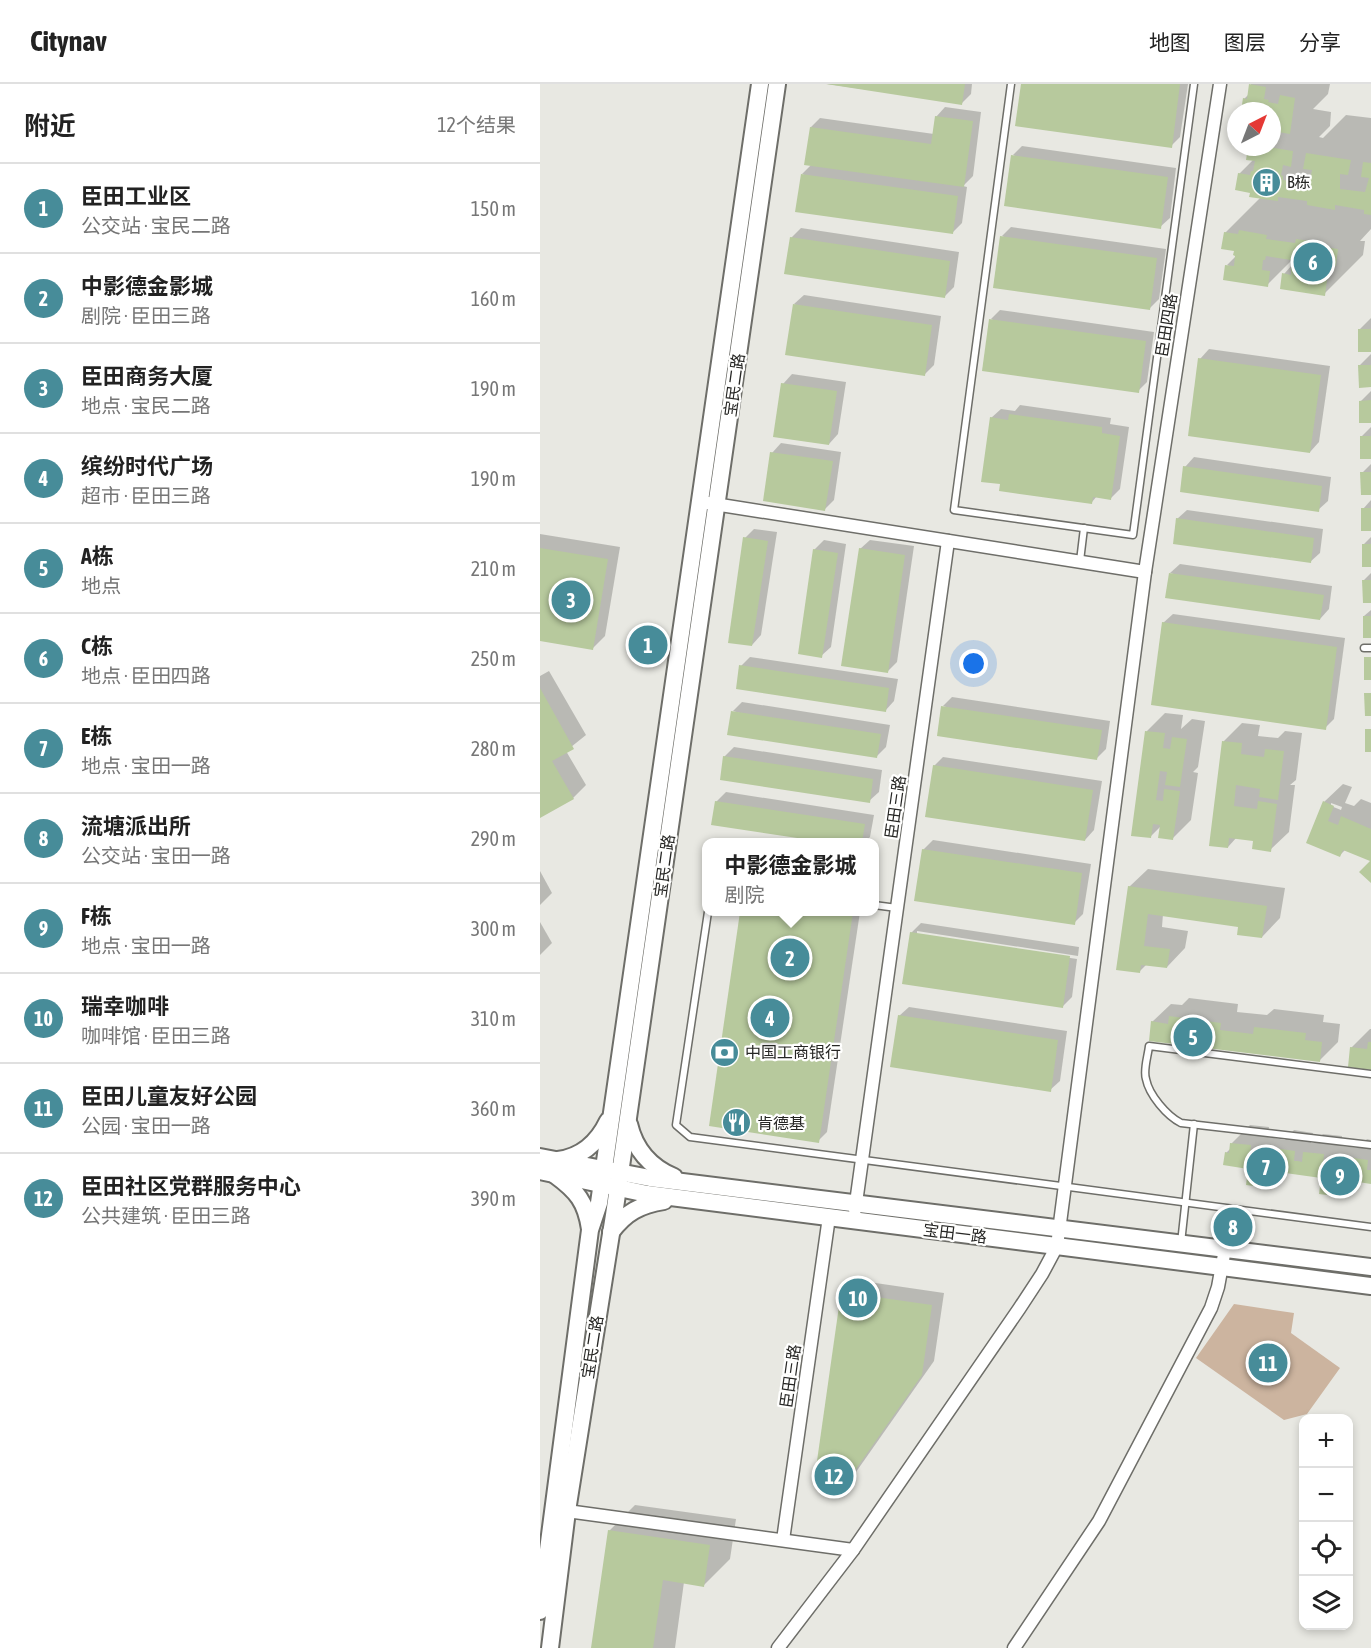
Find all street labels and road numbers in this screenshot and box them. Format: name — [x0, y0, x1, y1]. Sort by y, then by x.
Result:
street label: 臣田四路 — [1152, 292, 1180, 358]
street label: 宝民二路 — [721, 352, 747, 418]
street label: 臣田三路 — [882, 774, 908, 840]
street label: 宝民二路 — [651, 833, 677, 899]
street label: 宝田一路 — [922, 1220, 988, 1246]
street label: 宝民二路 — [578, 1314, 606, 1380]
street label: 臣田三路 — [777, 1343, 803, 1409]

